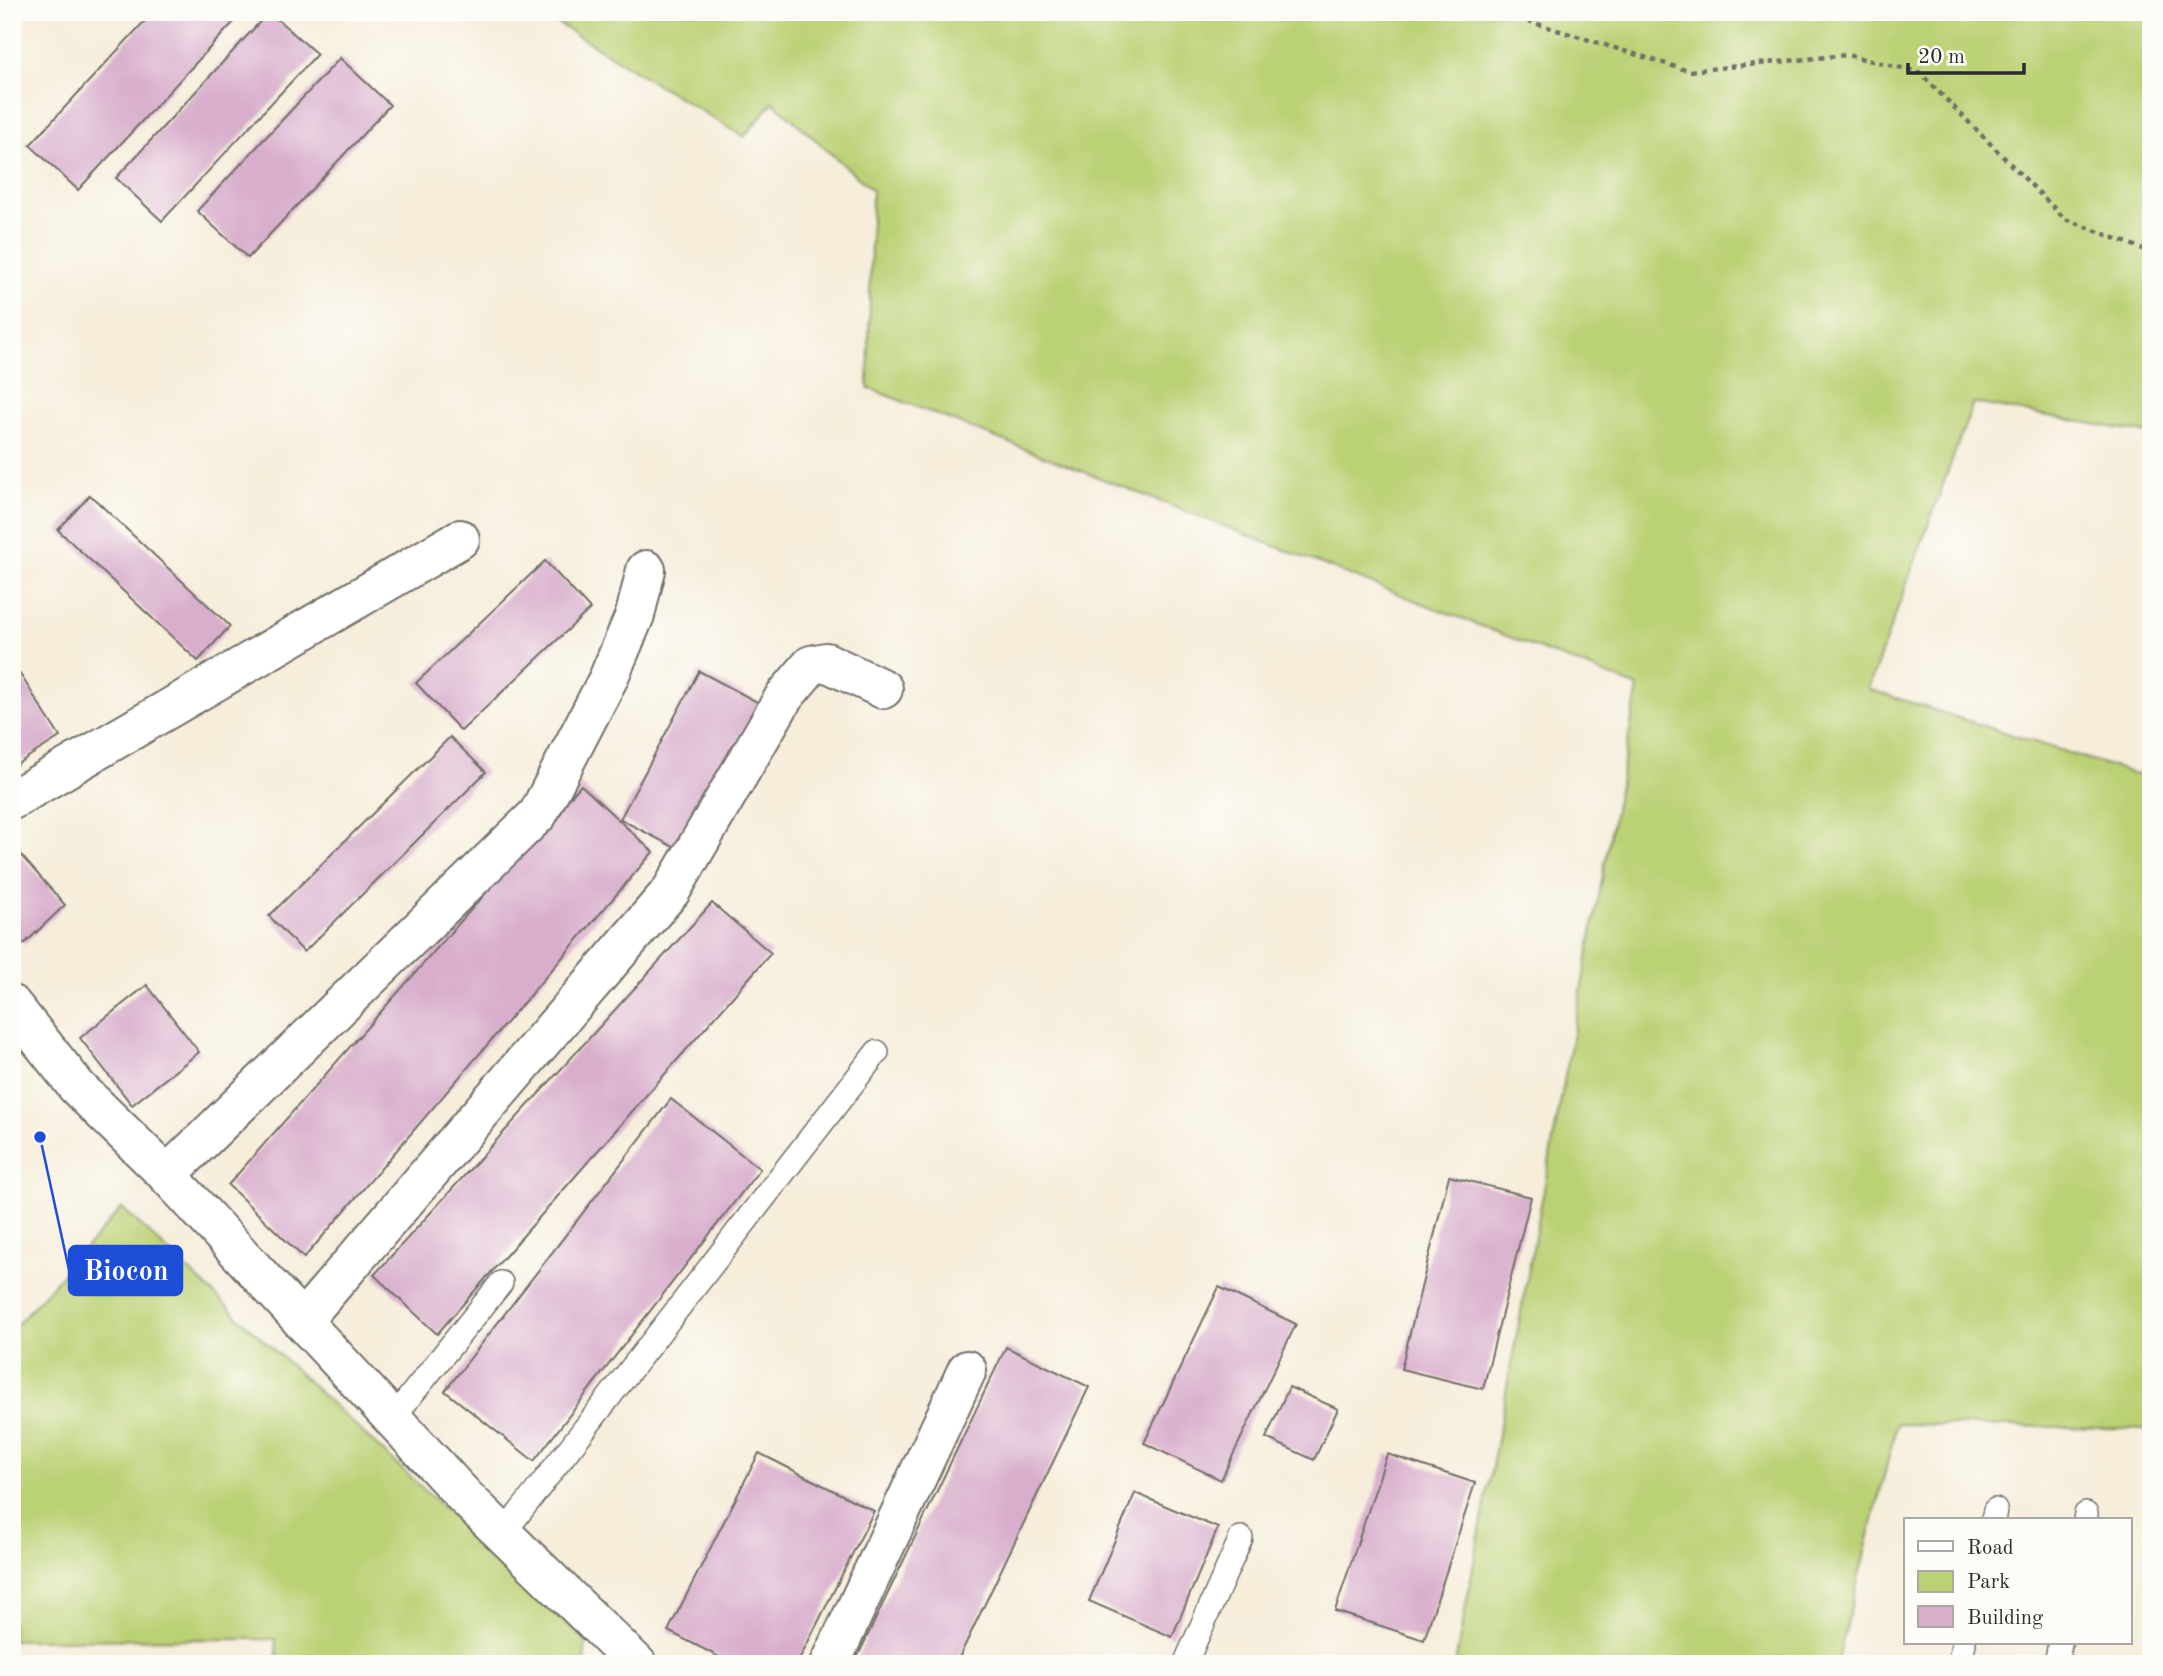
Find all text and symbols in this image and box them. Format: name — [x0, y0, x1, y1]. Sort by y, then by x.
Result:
scale bar — [1908, 32, 2023, 76]
text: 20 m — [1918, 47, 1965, 68]
callout: Biocon — [69, 1246, 182, 1295]
text: Biocon — [83, 1259, 169, 1287]
legend — [1904, 1518, 2132, 1644]
text: Road — [1967, 1538, 2014, 1559]
text: Park — [1967, 1572, 2010, 1593]
text: Building — [1967, 1608, 2044, 1629]

